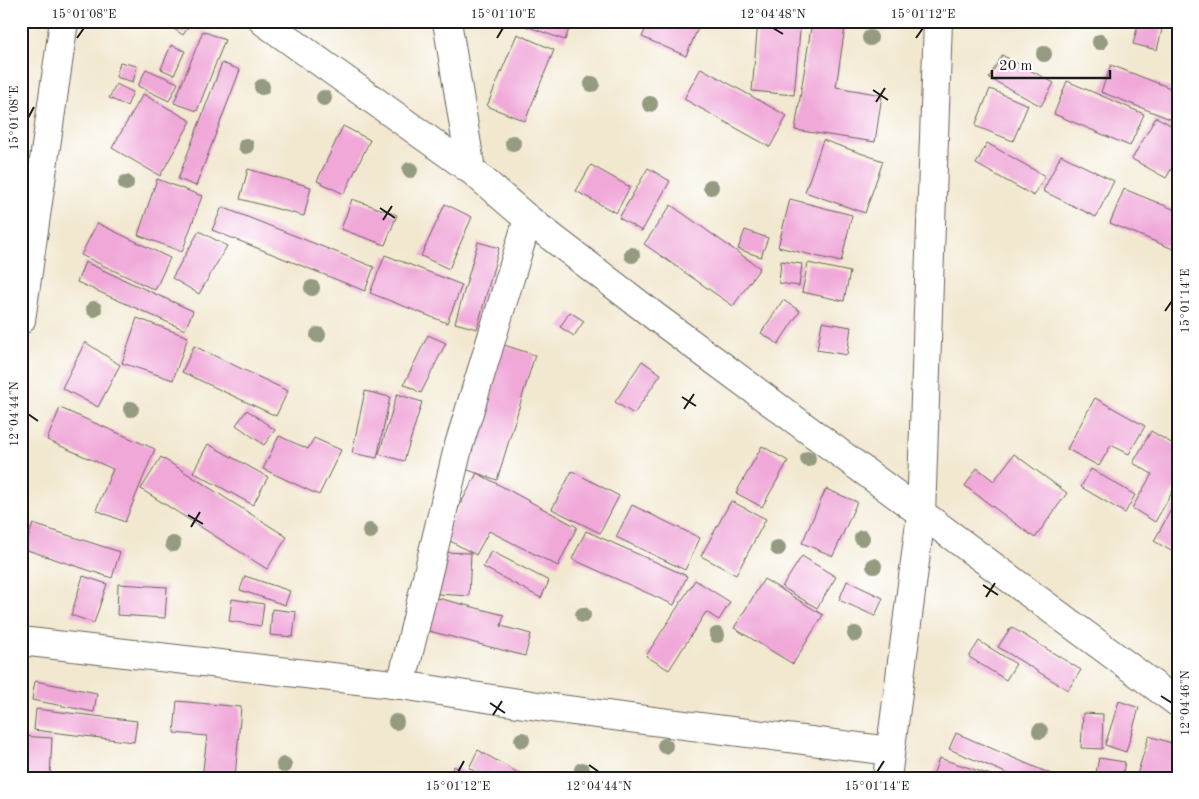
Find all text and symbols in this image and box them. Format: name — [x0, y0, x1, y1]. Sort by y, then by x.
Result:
text: 15°01'08"E — [52, 8, 116, 21]
text: 15°01'10"E — [471, 8, 535, 21]
text: 15°01'12"E — [891, 8, 955, 21]
text: 12°04'48"N — [740, 9, 806, 21]
scale bar — [992, 48, 1109, 80]
text: 20 m — [999, 59, 1033, 74]
text: 15°01'08"E — [8, 86, 21, 150]
text: 15°01'14"E — [1179, 269, 1192, 333]
text: 12°04'44"N — [9, 381, 21, 447]
text: 12°04'46"N — [1180, 670, 1192, 736]
text: 15°01'12"E — [426, 780, 490, 793]
text: 15°01'14"E — [845, 780, 909, 793]
text: 12°04'44"N — [566, 781, 632, 793]

